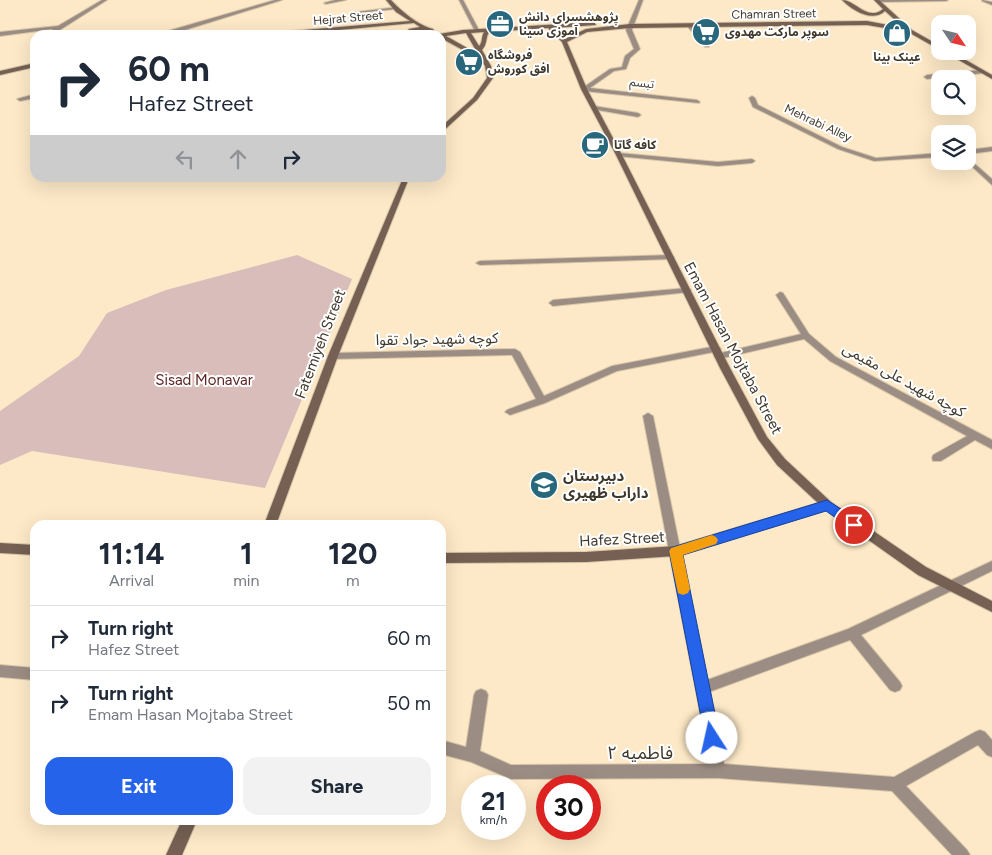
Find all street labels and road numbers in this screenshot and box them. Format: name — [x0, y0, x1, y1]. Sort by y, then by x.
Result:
street label: Chamran Street — [731, 6, 817, 22]
street label: Hejrat Street — [312, 8, 384, 28]
street label: تبسم — [629, 75, 656, 93]
street label: Mehrabi Alley — [782, 101, 854, 145]
street label: Emam Hasan Mojtaba Street — [680, 259, 786, 437]
street label: Fatemiyeh Street — [291, 286, 349, 401]
street label: کوچه شهید جواد تقوا — [376, 329, 499, 350]
street label: کوچه شهید علی مقیمی — [839, 339, 969, 422]
street label: Hafez Street — [579, 528, 666, 550]
street label: فاطمیه ۲ — [607, 742, 673, 764]

